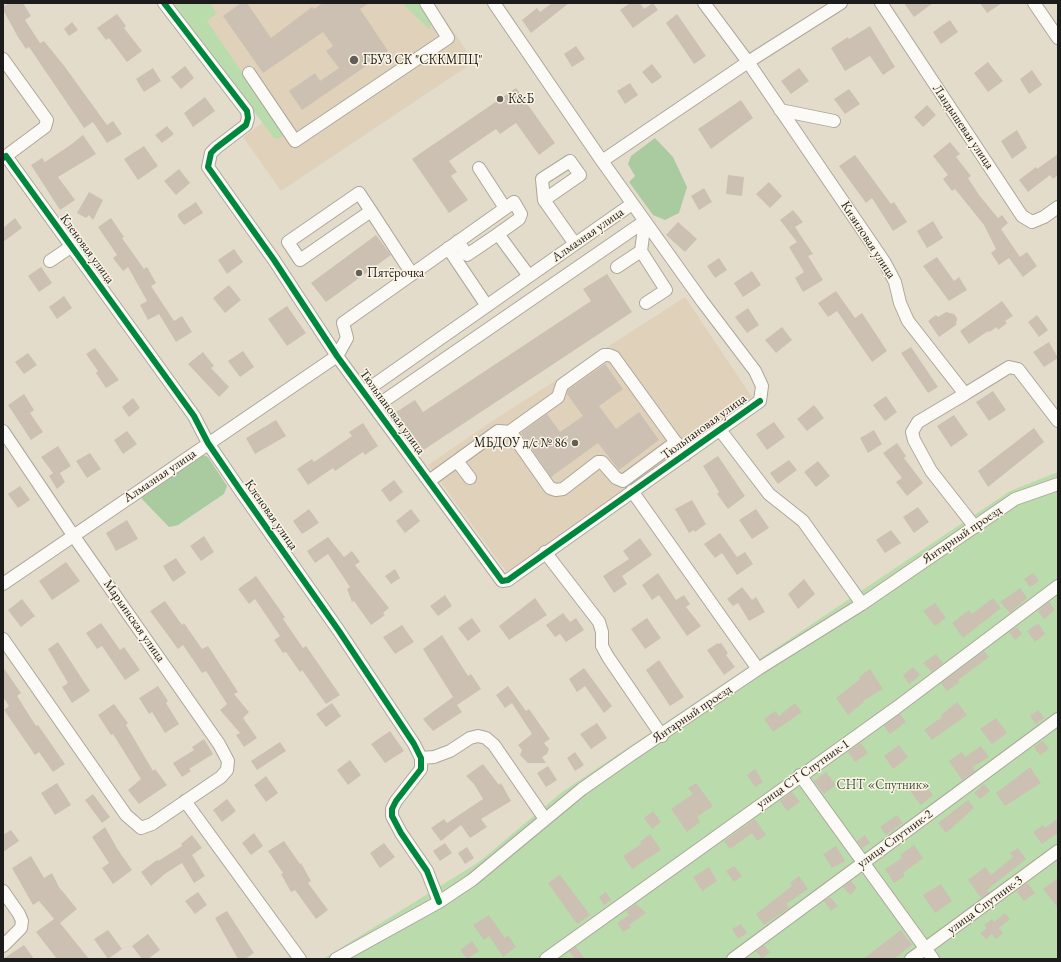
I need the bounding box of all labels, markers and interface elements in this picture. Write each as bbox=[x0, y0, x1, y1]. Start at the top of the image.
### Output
place label: ГБУЗ СК "СККМПЦ" bbox=[363, 52, 483, 68]
marker: ГБУЗ СК "СККМПЦ" bbox=[348, 54, 360, 66]
street label: Ландышевая улица bbox=[929, 82, 997, 172]
place label: К&Б bbox=[508, 91, 534, 107]
marker: К&Б bbox=[495, 94, 505, 104]
street label: Кизиловая улица bbox=[837, 198, 899, 282]
street label: Алмазная улица bbox=[549, 204, 627, 266]
street label: Кленовая улица bbox=[56, 211, 118, 287]
place label: Пятёрочка bbox=[367, 265, 424, 281]
marker: Пятёрочка bbox=[354, 268, 364, 278]
street label: Тюльпановая улица bbox=[356, 366, 428, 458]
street label: Тюльпановая улица bbox=[658, 391, 750, 463]
place label: МБДОУ д/с № 86 bbox=[474, 435, 567, 451]
marker: МБДОУ д/с № 86 bbox=[570, 438, 580, 448]
street label: Алмазная улица bbox=[121, 446, 199, 506]
street label: Кленовая улица bbox=[241, 477, 301, 553]
street label: Янтарный проезд bbox=[919, 503, 1005, 567]
street label: Марьинская улица bbox=[100, 577, 168, 665]
street label: Янтарный проезд bbox=[649, 682, 735, 746]
street label: улица СТ Спутник-1 bbox=[753, 736, 853, 812]
park label: СНТ «Спутник» bbox=[836, 777, 930, 793]
street label: улица Спутник-2 bbox=[854, 806, 936, 872]
street label: улица Спутник-3 bbox=[944, 872, 1026, 938]

